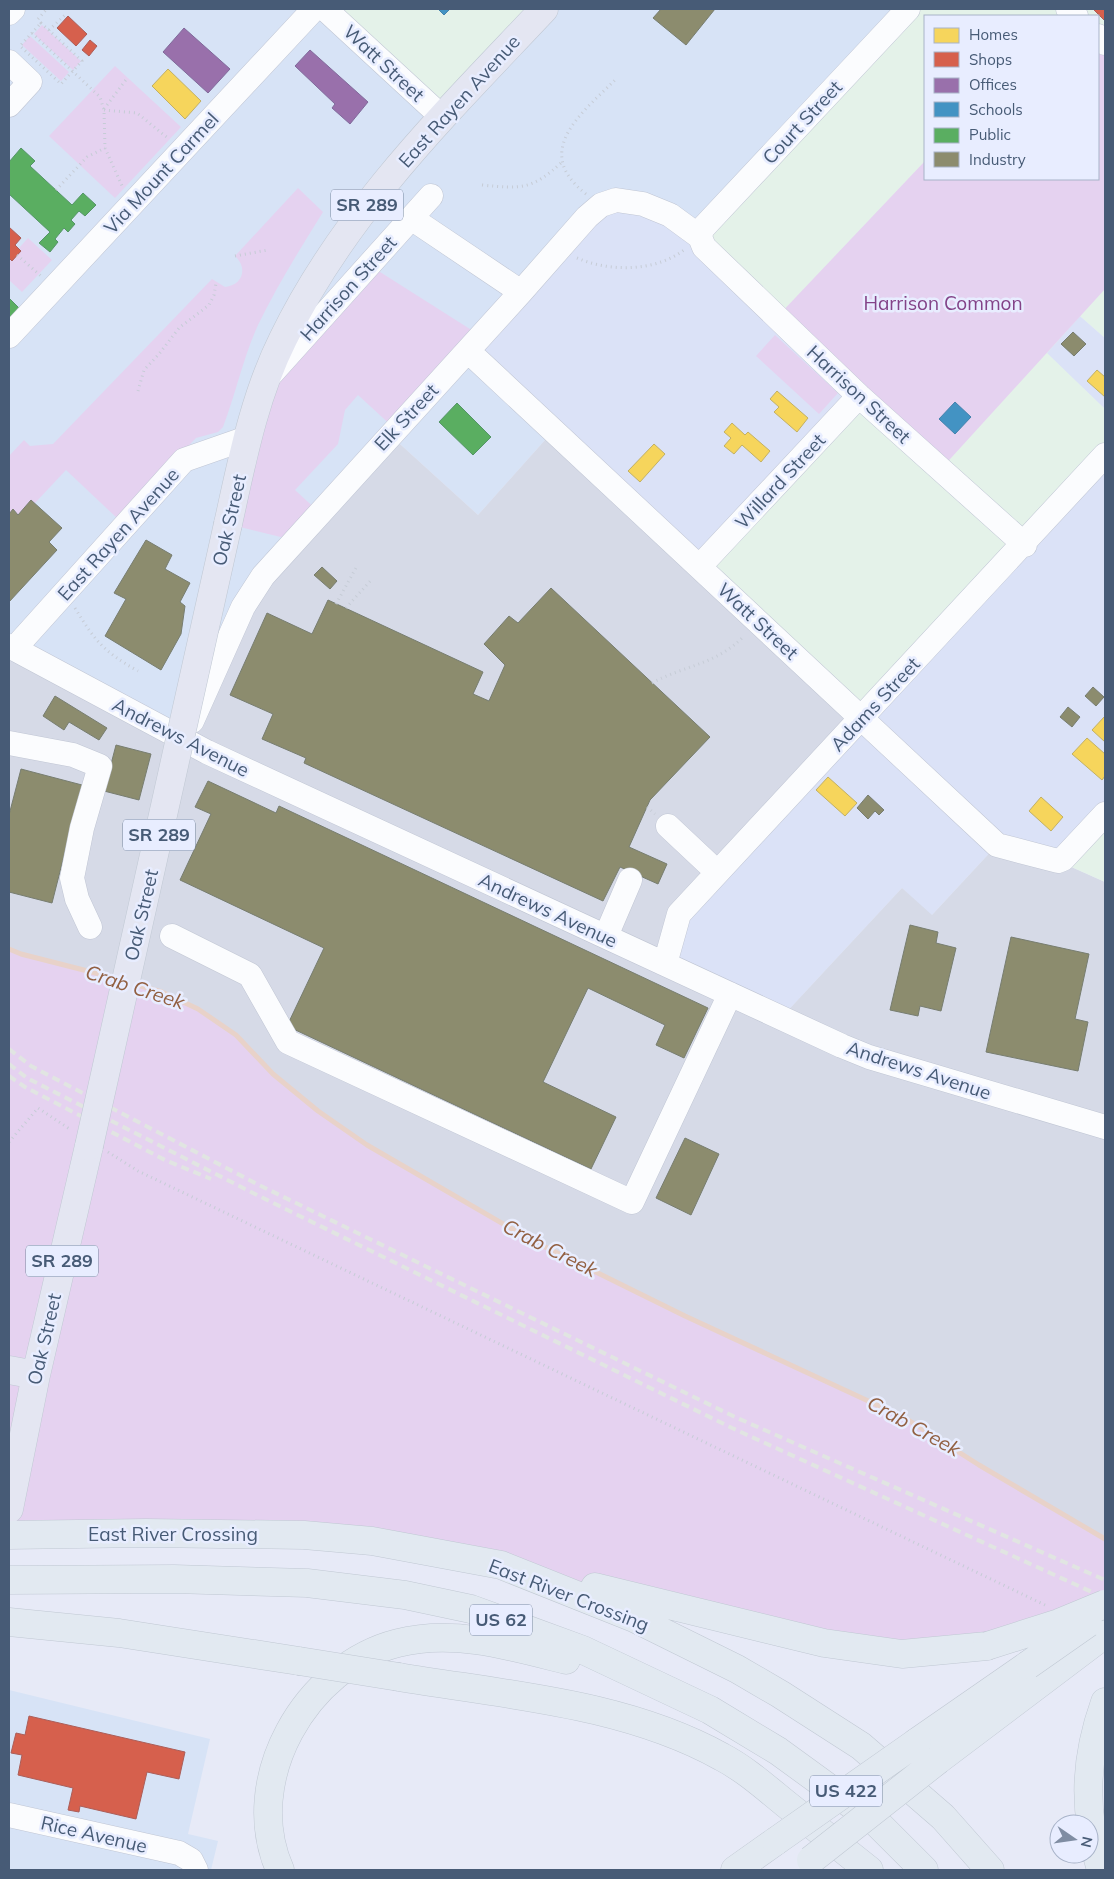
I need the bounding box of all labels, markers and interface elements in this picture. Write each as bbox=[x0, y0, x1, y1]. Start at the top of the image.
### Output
legend bbox=[924, 15, 1099, 180]
street label: Watt Street bbox=[339, 19, 430, 107]
text: Homes bbox=[969, 25, 1018, 44]
street label: East Rayen Avenue bbox=[393, 30, 525, 172]
text: Shops bbox=[969, 50, 1012, 69]
street label: Court Street bbox=[757, 75, 847, 169]
text: Offices bbox=[969, 75, 1017, 94]
text: Schools bbox=[969, 100, 1023, 119]
street label: Via Mount Carmel bbox=[99, 107, 223, 239]
text: Public bbox=[969, 125, 1011, 144]
text: Industry bbox=[969, 150, 1026, 169]
road number: SR 289 bbox=[331, 190, 403, 220]
street label: Harrison Street bbox=[295, 230, 402, 346]
park label: Harrison Common bbox=[863, 291, 1023, 315]
street label: Harrison Street bbox=[802, 340, 916, 448]
street label: Elk Street bbox=[369, 378, 443, 456]
street label: Willard Street bbox=[730, 428, 831, 534]
street label: East Rayen Avenue bbox=[52, 463, 184, 605]
street label: Oak Street bbox=[207, 471, 251, 568]
street label: Watt Street bbox=[713, 577, 804, 665]
street label: Adams Street bbox=[825, 652, 925, 756]
street label: Andrews Avenue bbox=[109, 692, 253, 782]
road number: SR 289 bbox=[123, 820, 195, 850]
street label: Oak Street bbox=[119, 866, 163, 963]
street label: Andrews Avenue bbox=[475, 867, 621, 953]
water label: Crab Creek bbox=[82, 959, 189, 1015]
street label: Andrews Avenue bbox=[844, 1035, 994, 1105]
water label: Crab Creek bbox=[499, 1213, 602, 1282]
road number: SR 289 bbox=[26, 1246, 98, 1276]
street label: Oak Street bbox=[22, 1290, 66, 1387]
water label: Crab Creek bbox=[863, 1390, 966, 1462]
street label: East River Crossing bbox=[88, 1522, 258, 1546]
street label: East River Crossing bbox=[485, 1553, 653, 1637]
road number: US 62 bbox=[470, 1604, 532, 1636]
road number: US 422 bbox=[810, 1775, 882, 1806]
street label: Rice Avenue bbox=[39, 1810, 149, 1858]
north arrow bbox=[1049, 1814, 1099, 1864]
text: N bbox=[1077, 1835, 1097, 1849]

